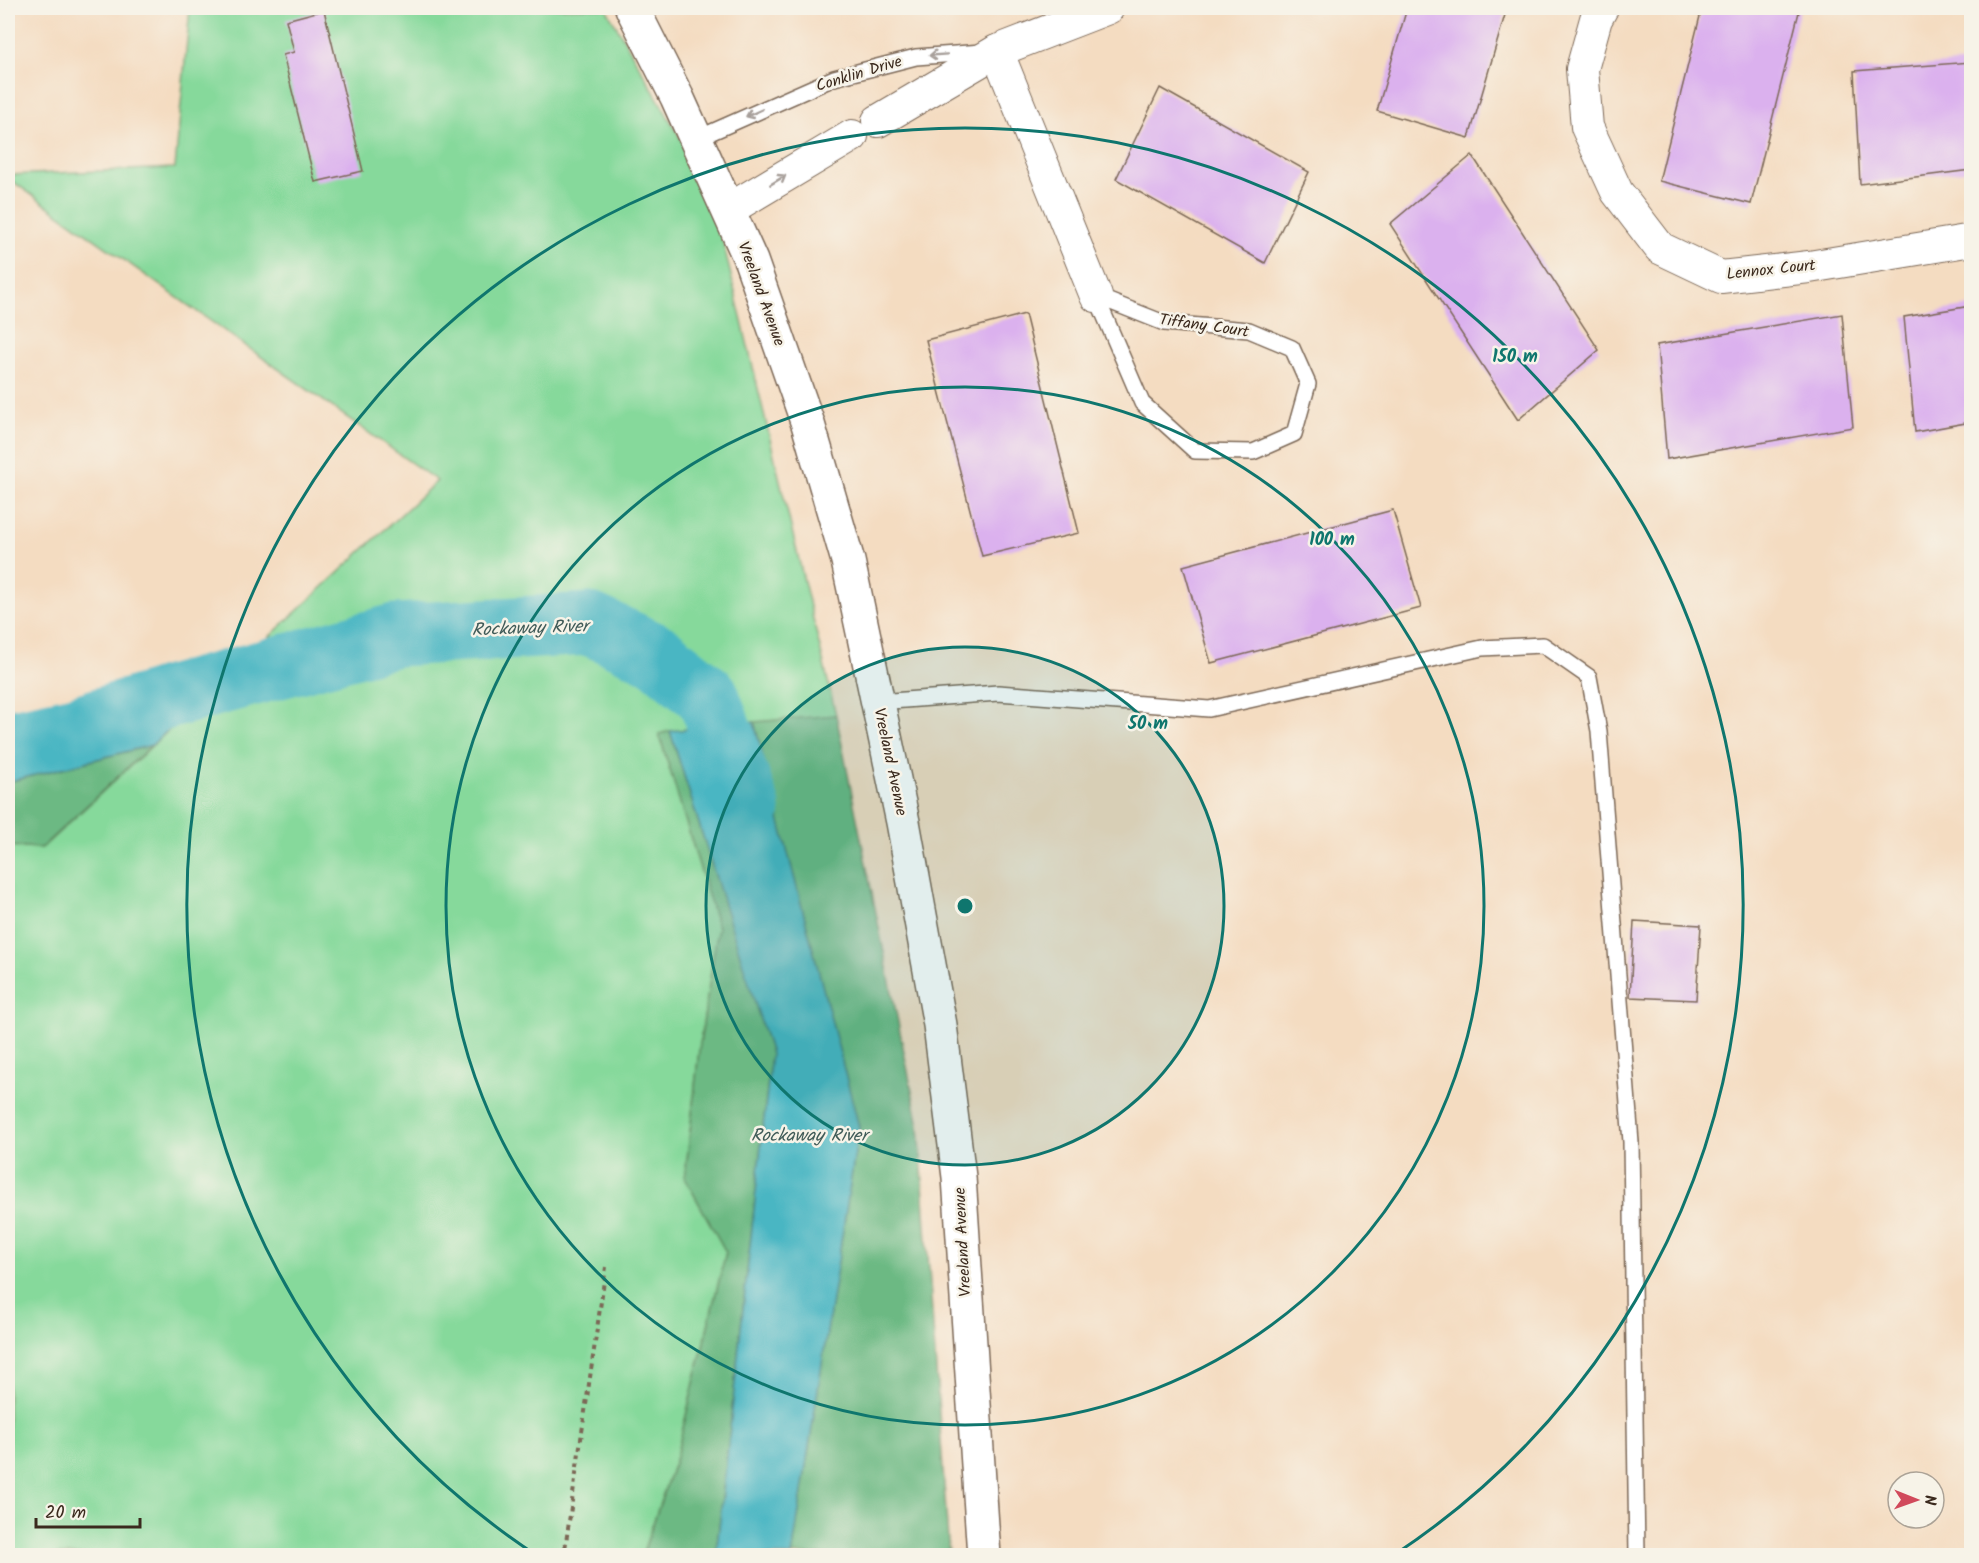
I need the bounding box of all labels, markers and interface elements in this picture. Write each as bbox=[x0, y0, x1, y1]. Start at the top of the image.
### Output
street label: Conklin Drive bbox=[813, 49, 905, 99]
one-way arrow bbox=[929, 50, 949, 61]
one-way arrow bbox=[745, 108, 763, 120]
one-way arrow bbox=[769, 174, 786, 186]
street label: Vreeland Avenue bbox=[730, 238, 792, 350]
street label: Lennox Court bbox=[1725, 253, 1818, 287]
street label: Tiffany Court bbox=[1158, 307, 1251, 345]
text: 150 m bbox=[1492, 343, 1538, 372]
text: 100 m bbox=[1309, 526, 1355, 555]
water label: Rockaway River bbox=[471, 612, 593, 646]
street label: Vreeland Avenue bbox=[866, 706, 914, 818]
text: 50 m bbox=[1127, 710, 1168, 739]
centre of rings bbox=[955, 896, 975, 916]
water label: Rockaway River bbox=[751, 1122, 871, 1151]
street label: Vreeland Avenue bbox=[948, 1187, 978, 1297]
north arrow bbox=[1886, 1470, 1946, 1530]
scale bar bbox=[36, 1491, 140, 1529]
text: N bbox=[1917, 1495, 1942, 1506]
text: 20 m bbox=[45, 1499, 86, 1528]

